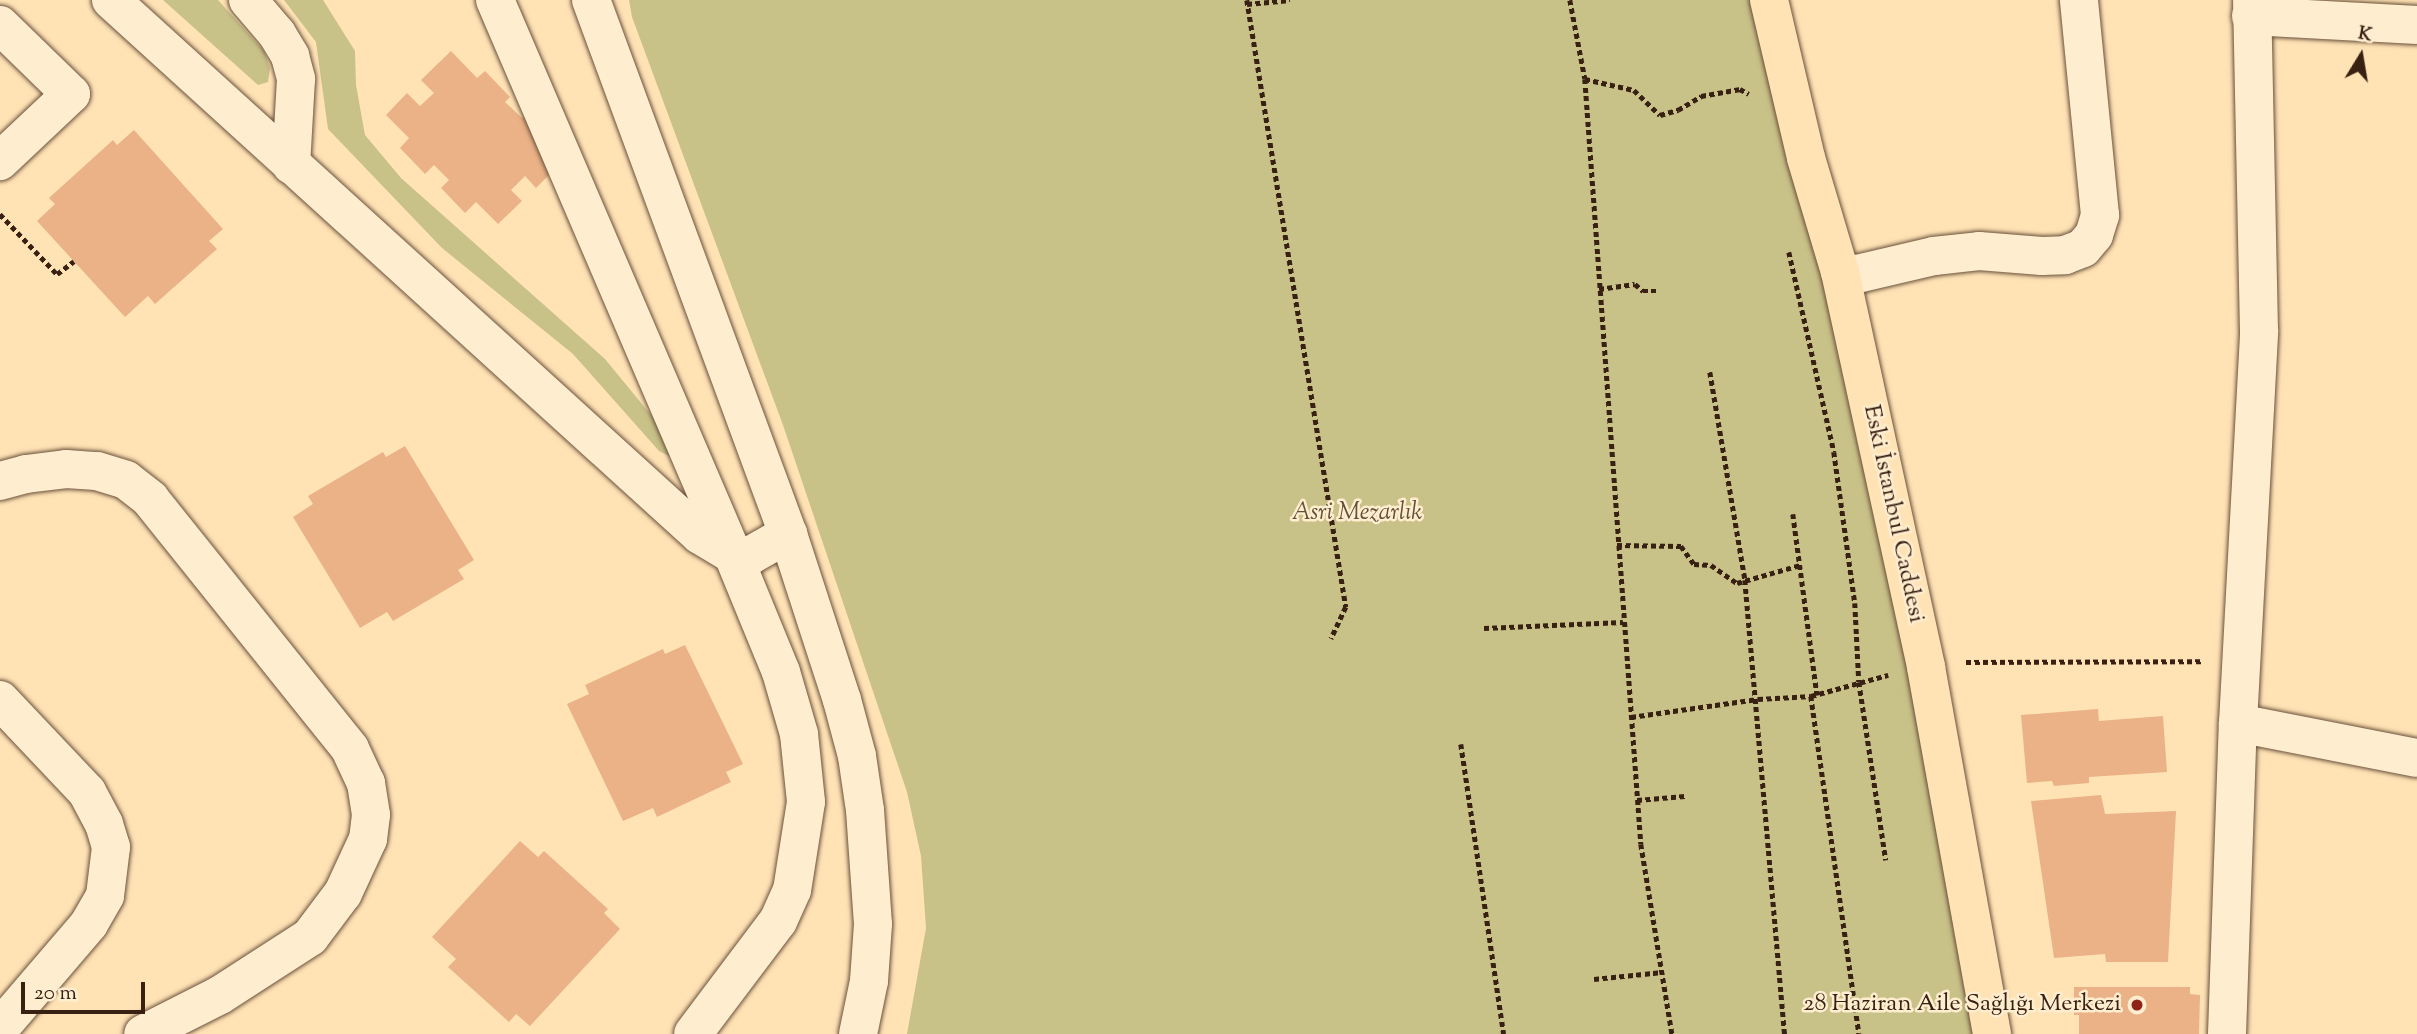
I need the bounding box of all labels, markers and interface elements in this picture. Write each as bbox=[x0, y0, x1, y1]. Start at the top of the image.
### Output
text: K bbox=[2356, 20, 2374, 49]
north arrow bbox=[2326, 21, 2396, 91]
street label: Eski İstanbul Caddesi bbox=[1856, 402, 1930, 626]
park label: Asri Mezarlık bbox=[1292, 500, 1422, 528]
scale bar bbox=[24, 968, 149, 1012]
text: 20 m bbox=[34, 979, 77, 1009]
place label: 28 Haziran Aile Sağlığı Merkezi bbox=[1803, 991, 2121, 1019]
marker: 28 Haziran Aile Sağlığı Merkezi bbox=[2127, 995, 2147, 1015]

